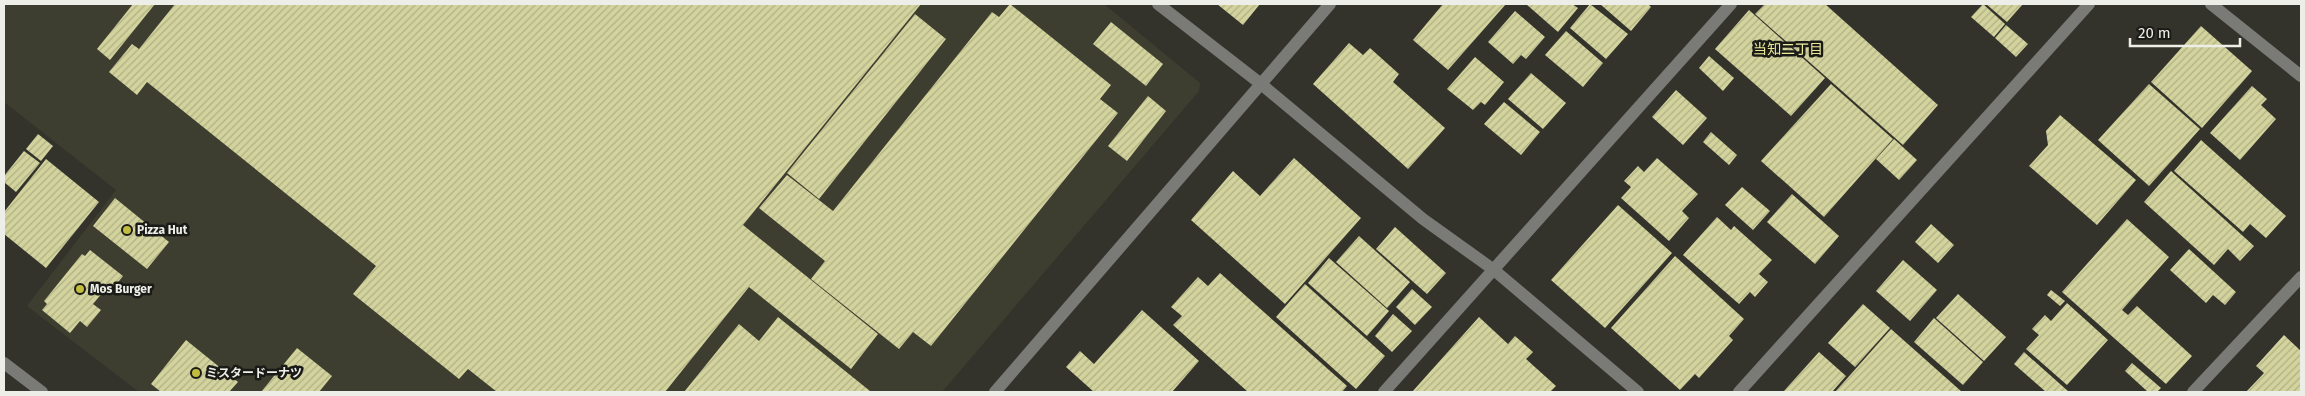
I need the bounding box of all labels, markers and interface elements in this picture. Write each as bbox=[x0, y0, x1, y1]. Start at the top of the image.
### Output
scale bar bbox=[2130, 15, 2240, 47]
text: 20 m bbox=[2138, 24, 2171, 42]
district label: 当知二丁目 bbox=[1753, 41, 1823, 58]
place label: Pizza Hut bbox=[137, 223, 188, 237]
marker: Pizza Hut bbox=[121, 224, 133, 236]
place label: Mos Burger bbox=[90, 282, 152, 296]
marker: Mos Burger bbox=[74, 283, 86, 295]
place label: ミスタードーナツ bbox=[206, 366, 302, 380]
marker: ミスタードーナツ bbox=[190, 367, 202, 379]

